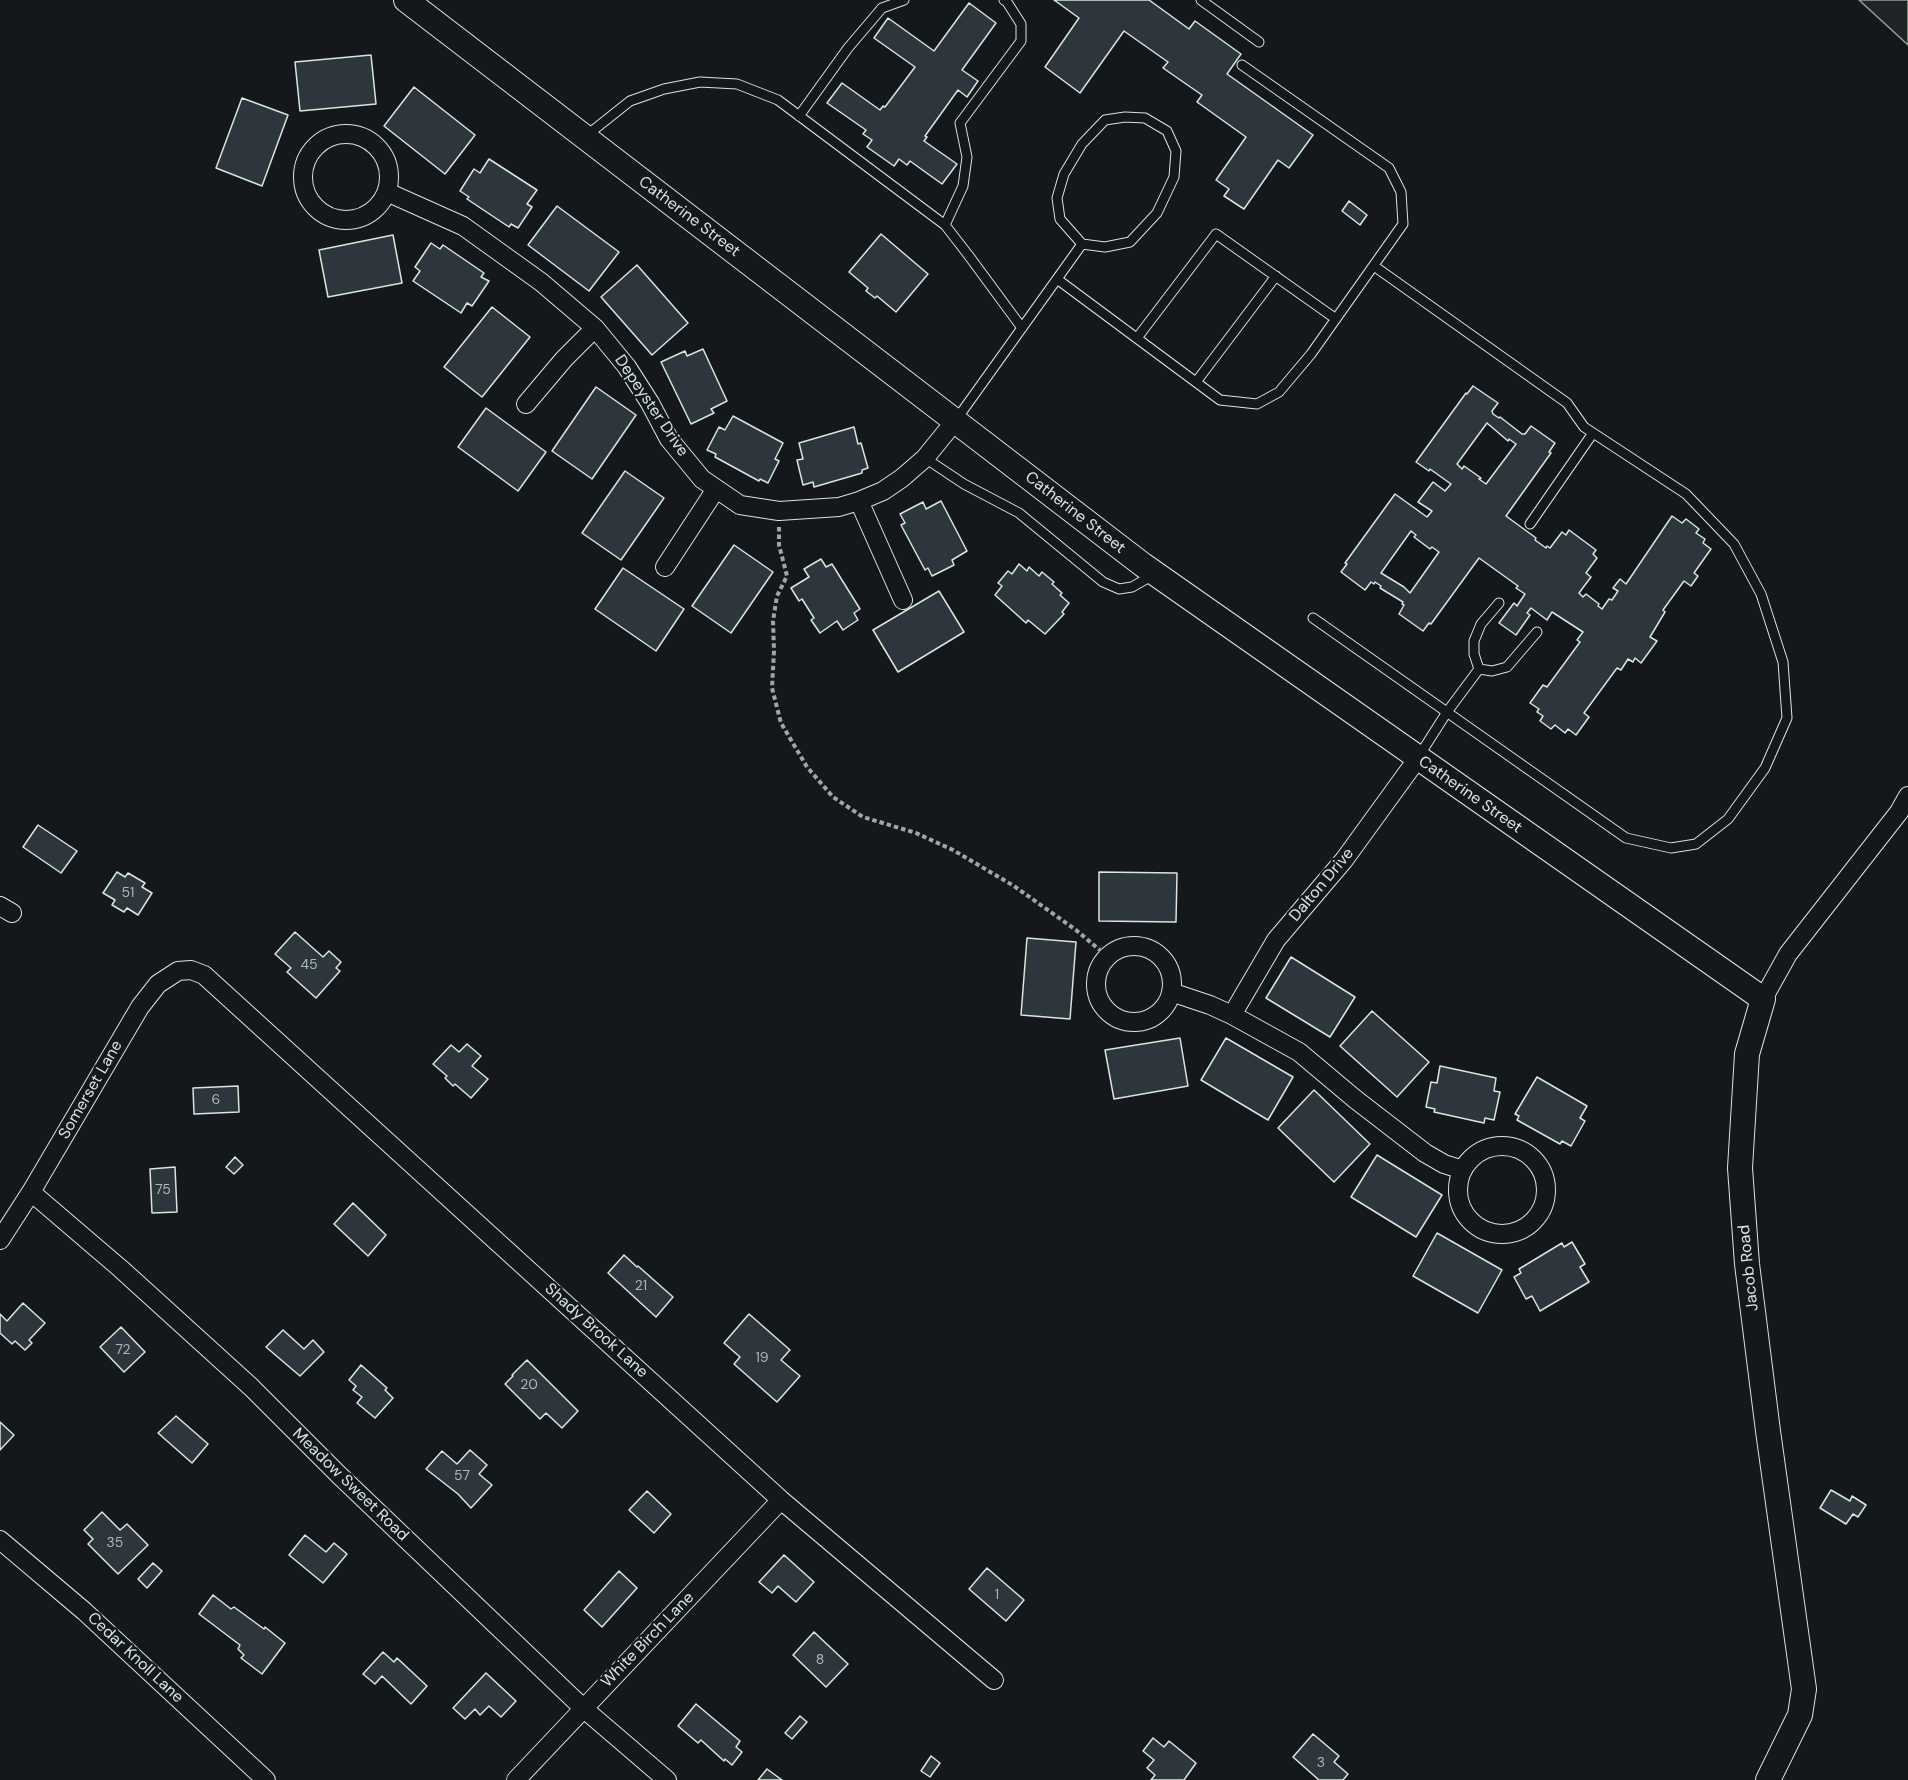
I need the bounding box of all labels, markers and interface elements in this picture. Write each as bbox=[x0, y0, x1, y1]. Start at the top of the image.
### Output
street label: Catherine Street bbox=[634, 173, 744, 261]
street label: Depeyster Drive bbox=[610, 352, 692, 460]
street label: Catherine Street bbox=[1021, 468, 1129, 558]
street label: Catherine Street bbox=[1414, 752, 1526, 838]
street label: Dalton Drive bbox=[1286, 844, 1358, 926]
house number: 51 bbox=[122, 885, 134, 901]
house number: 45 bbox=[300, 957, 318, 973]
street label: Somerset Lane bbox=[55, 1037, 127, 1143]
house number: 6 bbox=[212, 1092, 220, 1108]
house number: 75 bbox=[155, 1182, 171, 1198]
street label: Jacob Road bbox=[1735, 1224, 1763, 1312]
house number: 21 bbox=[635, 1278, 647, 1294]
street label: Shady Brook Lane bbox=[540, 1280, 652, 1382]
house number: 72 bbox=[115, 1342, 131, 1358]
house number: 19 bbox=[755, 1350, 769, 1366]
house number: 20 bbox=[520, 1377, 538, 1393]
street label: Meadow Sweet Road bbox=[288, 1425, 412, 1545]
house number: 57 bbox=[454, 1468, 470, 1484]
house number: 35 bbox=[107, 1535, 123, 1551]
house number: 1 bbox=[995, 1587, 999, 1603]
street label: White Birch Lane bbox=[598, 1588, 698, 1692]
street label: Cedar Knoll Lane bbox=[83, 1609, 187, 1707]
house number: 8 bbox=[816, 1652, 824, 1668]
house number: 3 bbox=[1317, 1755, 1325, 1771]

